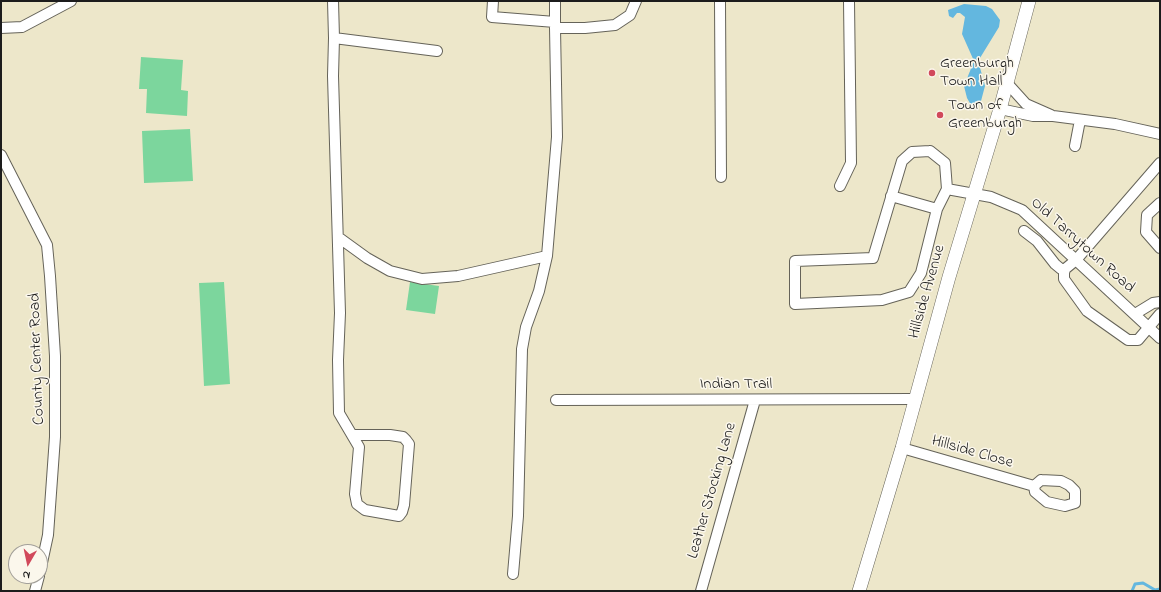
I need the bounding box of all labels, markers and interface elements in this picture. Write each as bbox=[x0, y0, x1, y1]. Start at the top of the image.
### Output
place label: Greenburgh Town Hall bbox=[940, 54, 1014, 92]
marker: Greenburgh Town Hall bbox=[927, 68, 937, 78]
place label: Town of Greenburgh bbox=[948, 96, 1022, 134]
marker: Town of Greenburgh bbox=[935, 110, 945, 120]
street label: Old Tarrytown Road bbox=[1026, 194, 1138, 298]
street label: Hillside Avenue bbox=[905, 243, 951, 341]
street label: County Center Road bbox=[26, 292, 50, 426]
street label: Indian Trail bbox=[700, 375, 772, 395]
street label: Leather Stocking Lane bbox=[684, 421, 742, 561]
street label: Hillside Close bbox=[929, 432, 1015, 474]
north arrow bbox=[8, 544, 48, 584]
text: N bbox=[21, 566, 31, 583]

